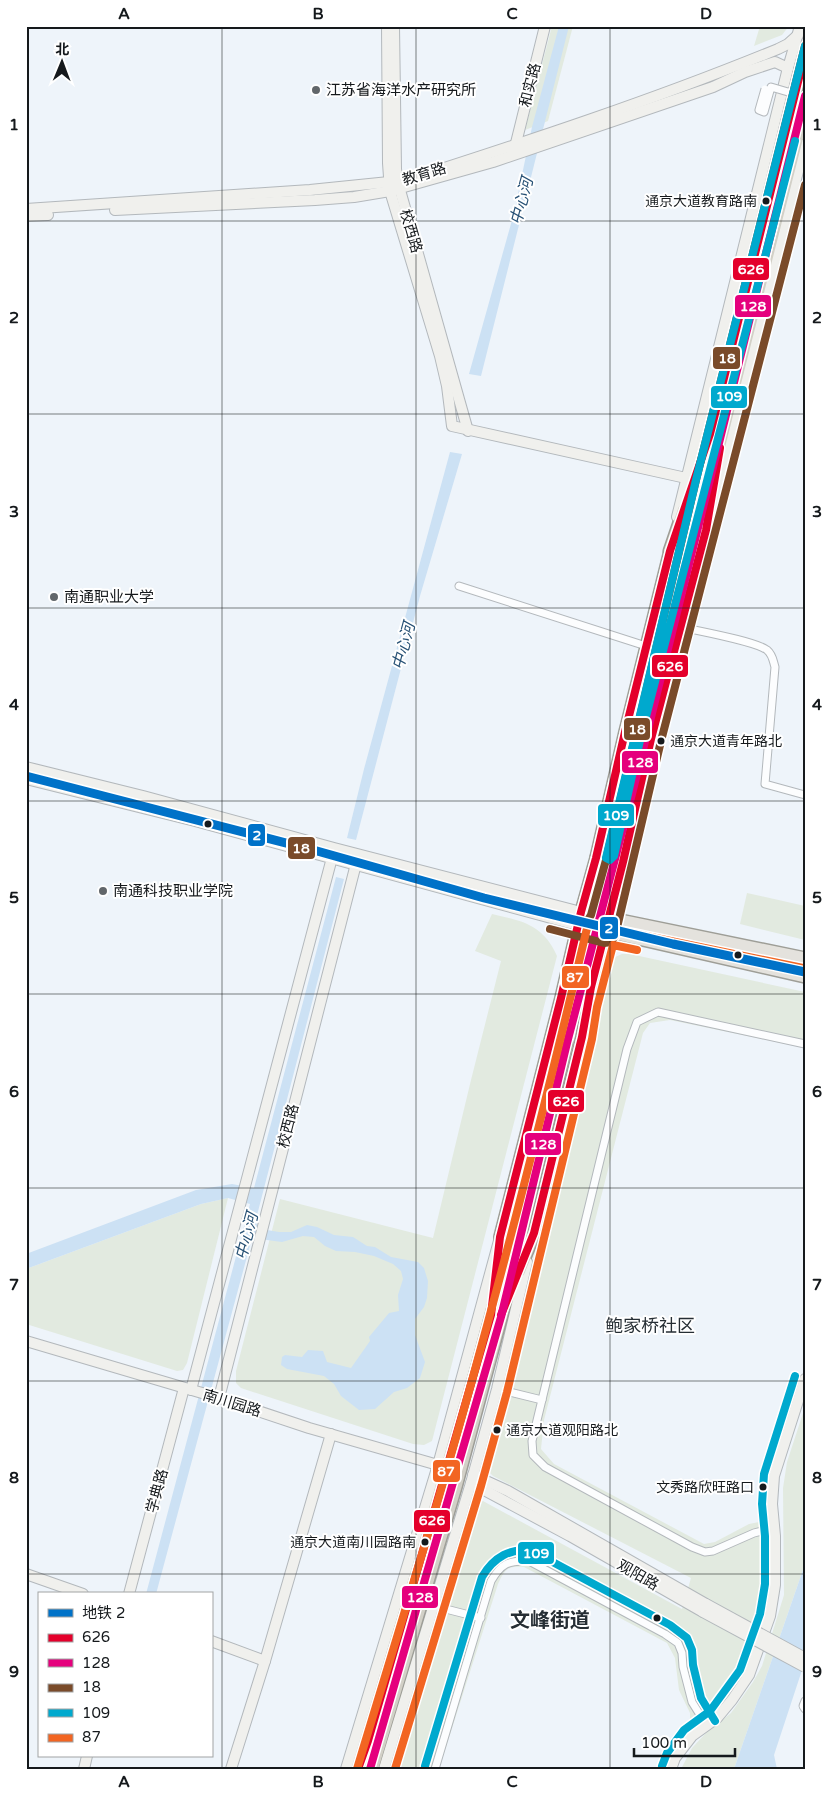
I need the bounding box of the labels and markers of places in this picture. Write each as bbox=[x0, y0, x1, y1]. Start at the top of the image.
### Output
place label: 江苏省海洋水产研究所 bbox=[326, 81, 476, 99]
marker: 江苏省海洋水产研究所 bbox=[310, 84, 322, 96]
place label: 通京大道教育路南 bbox=[645, 193, 757, 210]
marker: 通京大道教育路南 bbox=[761, 196, 771, 206]
place label: 南通职业大学 bbox=[64, 588, 154, 606]
marker: 南通职业大学 bbox=[48, 591, 60, 603]
place label: 通京大道青年路北 bbox=[670, 733, 782, 750]
marker: 通京大道青年路北 bbox=[656, 736, 666, 746]
unlabelled marker bbox=[203, 819, 213, 829]
place label: 南通科技职业学院 bbox=[113, 882, 233, 900]
marker: 南通科技职业学院 bbox=[97, 885, 109, 897]
unlabelled marker bbox=[733, 950, 743, 960]
place label: 通京大道观阳路北 bbox=[506, 1422, 618, 1439]
marker: 通京大道观阳路北 bbox=[492, 1425, 502, 1435]
place label: 文秀路欣旺路口 bbox=[656, 1479, 754, 1496]
marker: 文秀路欣旺路口 bbox=[758, 1482, 768, 1492]
place label: 通京大道南川园路南 bbox=[290, 1534, 416, 1551]
marker: 通京大道南川园路南 bbox=[420, 1537, 430, 1547]
unlabelled marker bbox=[652, 1613, 662, 1623]

